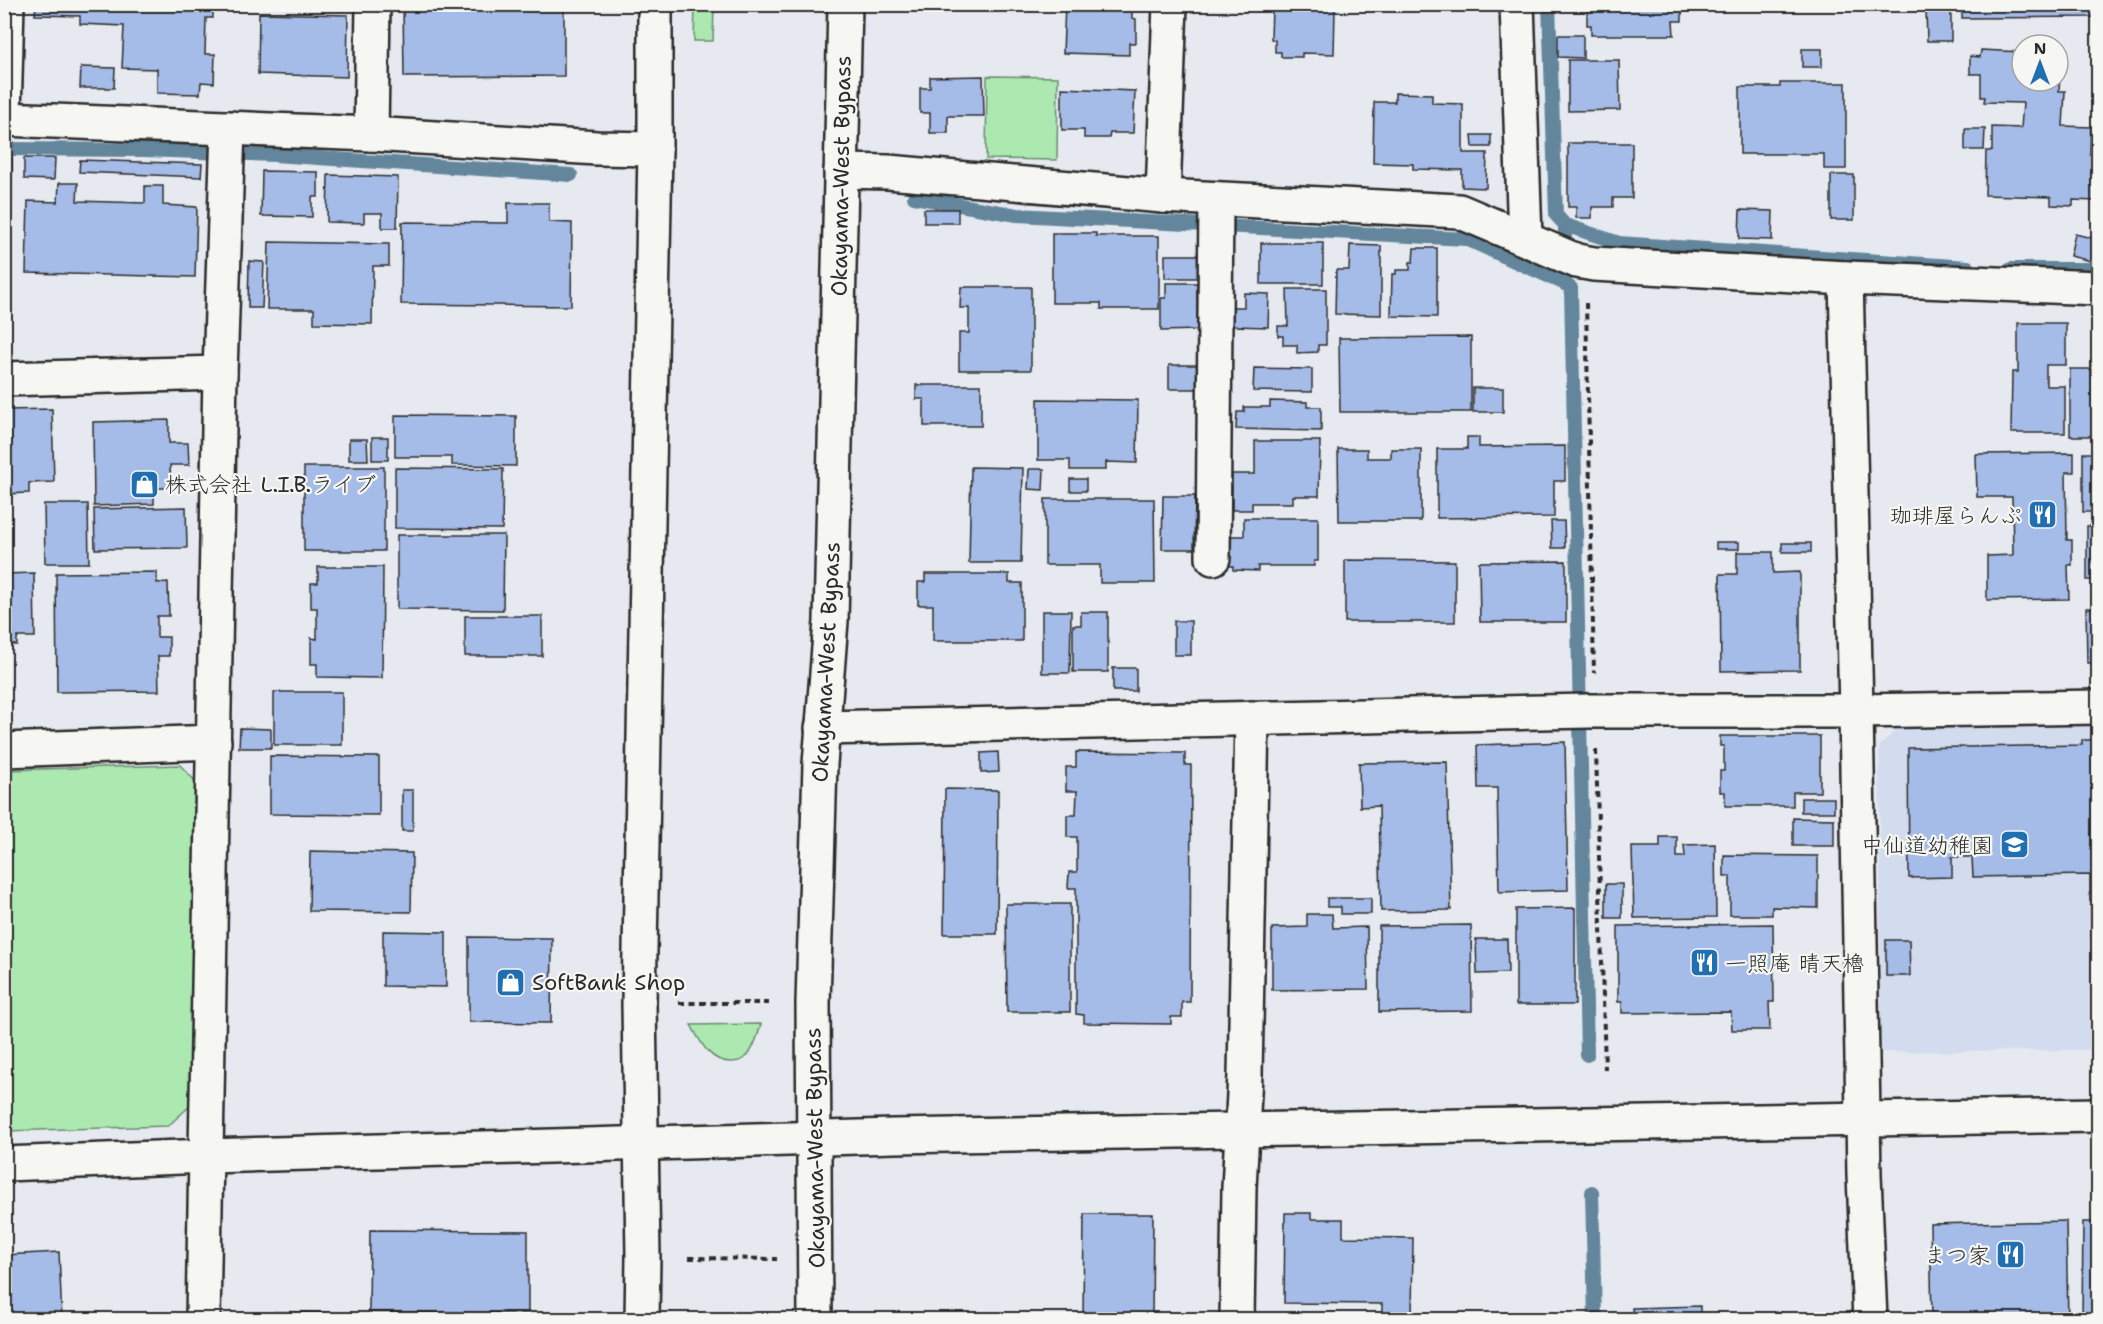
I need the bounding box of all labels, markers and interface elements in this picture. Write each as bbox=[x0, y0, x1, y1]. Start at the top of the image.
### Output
north arrow bbox=[2010, 33, 2070, 93]
text: N bbox=[2034, 38, 2046, 59]
street label: Okayama-West Bypass bbox=[824, 55, 858, 297]
shop icon: 株式会社 L.I.B.ライブ bbox=[128, 468, 160, 500]
place label: 株式会社 L.I.B.ライブ bbox=[165, 470, 376, 499]
restaurant icon: 珈琲屋らんぷ bbox=[2027, 499, 2059, 531]
place label: 珈琲屋らんぷ bbox=[1890, 501, 2022, 530]
street label: Okayama-West Bypass bbox=[805, 541, 847, 783]
school or university icon: 中仙道幼稚園 bbox=[1998, 829, 2030, 861]
place label: 中仙道幼稚園 bbox=[1861, 831, 1993, 860]
restaurant icon: 一照庵 晴天櫓 bbox=[1688, 947, 1720, 979]
place label: 一照庵 晴天櫓 bbox=[1725, 949, 1865, 978]
shop icon: SoftBank Shop bbox=[495, 966, 527, 998]
place label: SoftBank Shop bbox=[532, 968, 685, 997]
street label: Okayama-West Bypass bbox=[798, 1027, 832, 1269]
restaurant icon: まつ家 bbox=[1995, 1239, 2027, 1271]
place label: まつ家 bbox=[1924, 1241, 1990, 1270]

